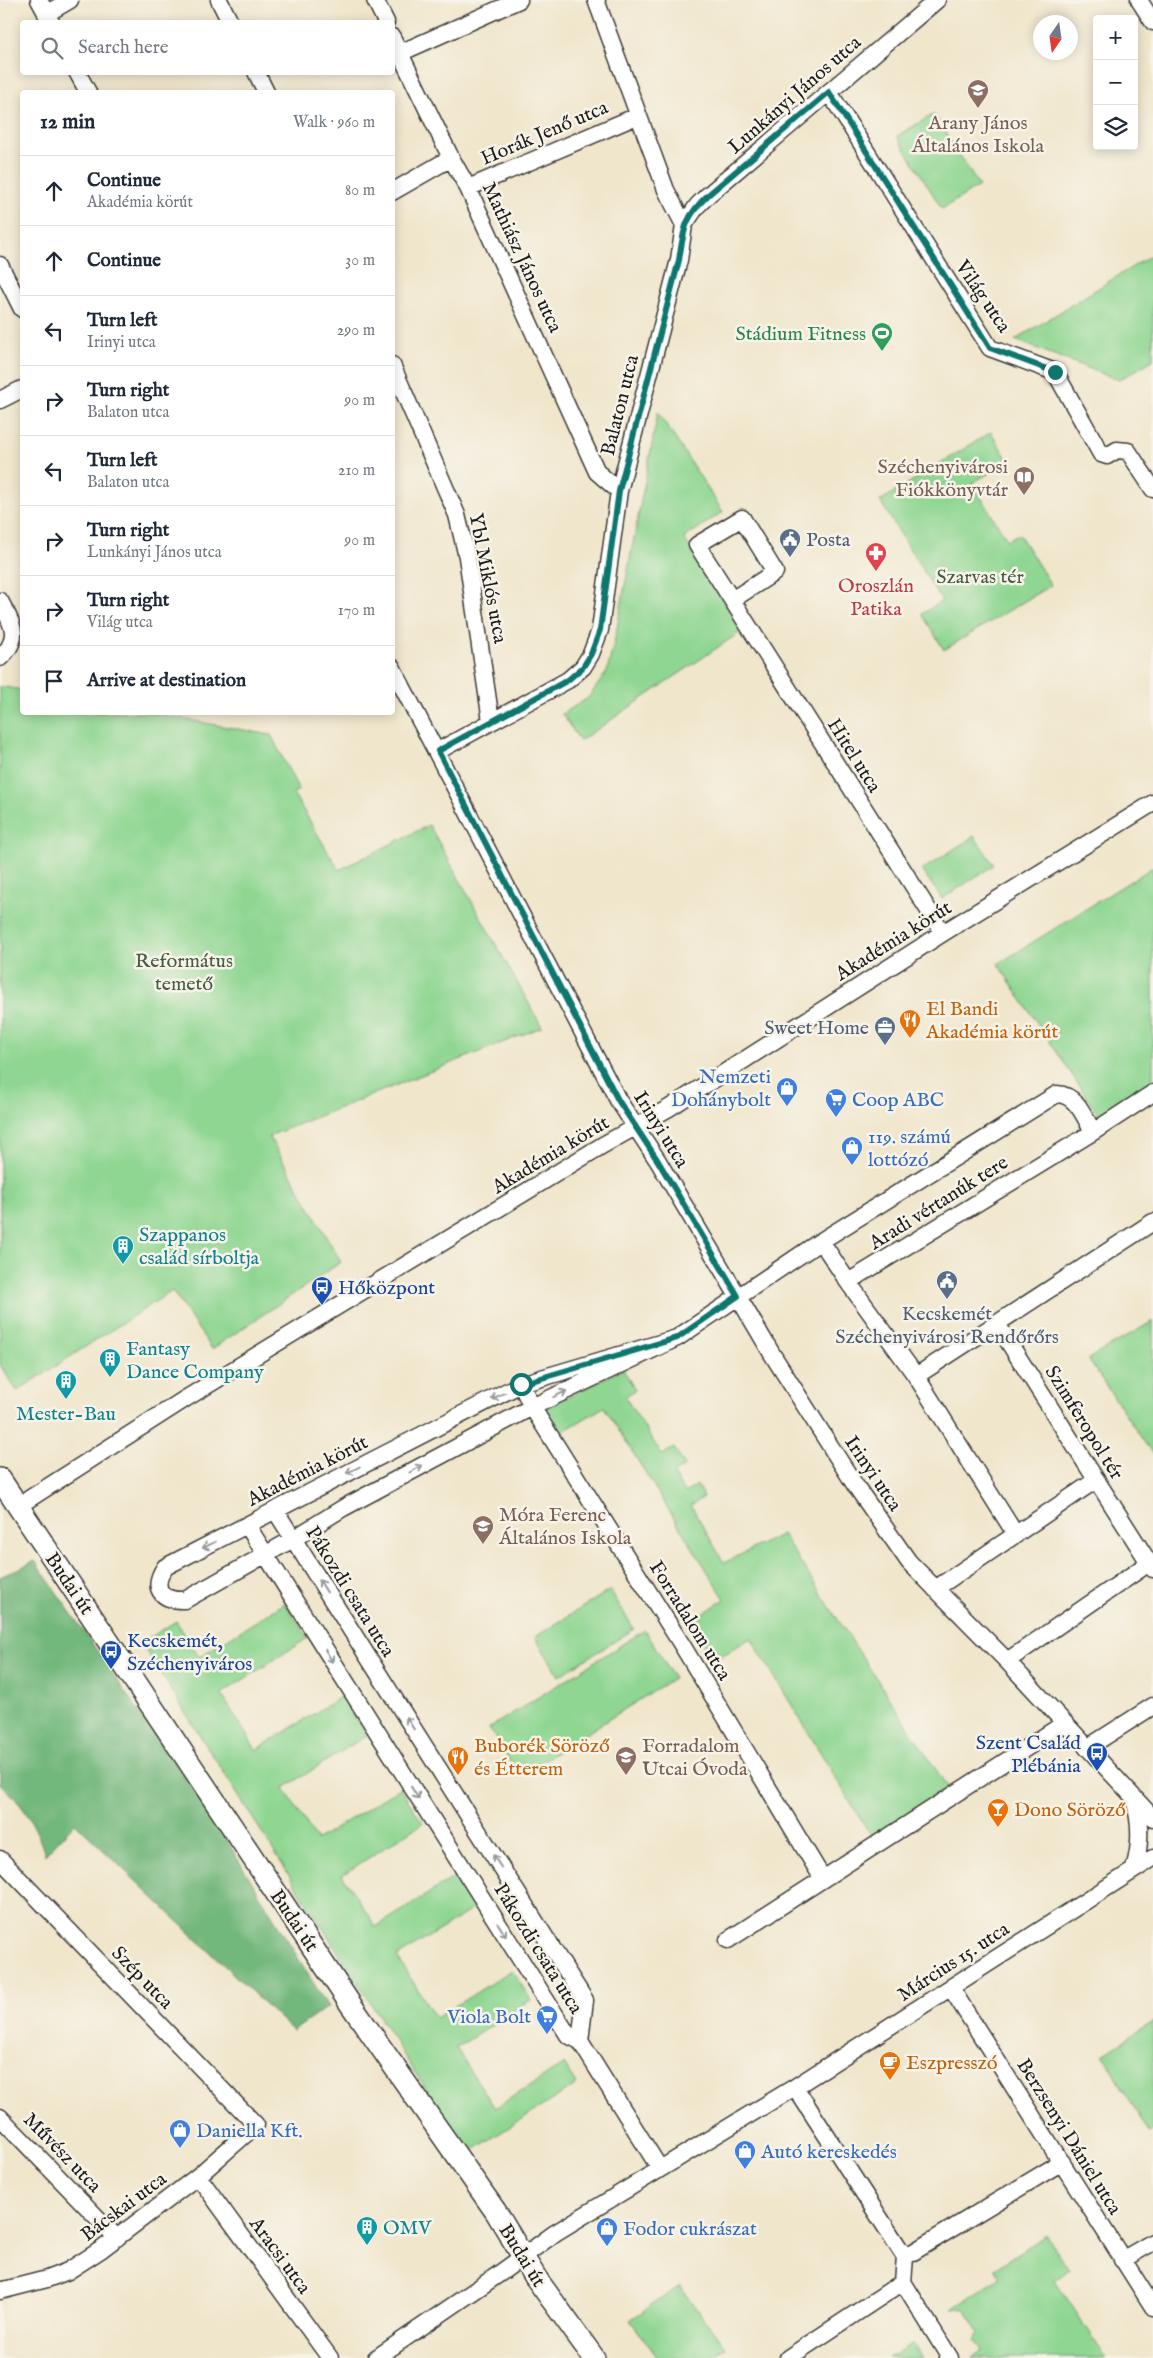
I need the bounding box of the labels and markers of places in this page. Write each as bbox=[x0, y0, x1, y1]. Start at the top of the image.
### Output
school or university icon: Arany János Általános Iskola bbox=[966, 78, 990, 109]
place label: Arany János Általános Iskola bbox=[911, 111, 1045, 159]
sports icon: Stádium Fitness bbox=[870, 321, 894, 352]
place label: Stádium Fitness bbox=[735, 322, 866, 347]
place label: Széchenyivárosi Fiókkönyvtár bbox=[877, 455, 1009, 503]
library icon: Széchenyivárosi Fiókkönyvtár bbox=[1012, 465, 1036, 496]
public building icon: Posta bbox=[778, 527, 802, 558]
place label: Posta bbox=[806, 528, 851, 553]
pharmacy icon: Oroszlán Patika bbox=[864, 541, 888, 572]
place label: Oroszlán Patika bbox=[838, 574, 914, 622]
place label: El Bandi Akadémia körút bbox=[925, 997, 1058, 1045]
restaurant icon: El Bandi Akadémia körút bbox=[898, 1008, 922, 1039]
office icon: Sweet Home bbox=[873, 1015, 897, 1046]
place label: Sweet Home bbox=[764, 1016, 869, 1041]
place label: Nemzeti Dohánybolt bbox=[671, 1065, 771, 1113]
shop icon: Nemzeti Dohánybolt bbox=[775, 1076, 799, 1107]
supermarket icon: Coop ABC bbox=[824, 1087, 848, 1118]
place label: Coop ABC bbox=[852, 1088, 944, 1113]
place label: 119. számú lottózó bbox=[868, 1125, 951, 1173]
shop icon: 119. számú lottózó bbox=[840, 1135, 864, 1166]
place label: Szappanos család sírboltja bbox=[139, 1223, 260, 1271]
building icon: Szappanos család sírboltja bbox=[111, 1234, 135, 1265]
public building icon: Kecskemét Széchenyivárosi Rendőrőrs bbox=[935, 1269, 959, 1300]
bus stop icon: Hőközpont bbox=[310, 1275, 334, 1306]
place label: Hőközpont bbox=[338, 1276, 435, 1301]
place label: Kecskemét Széchenyivárosi Rendőrőrs bbox=[835, 1302, 1059, 1350]
place label: Fantasy Dance Company bbox=[126, 1337, 264, 1385]
building icon: Fantasy Dance Company bbox=[98, 1347, 122, 1378]
building icon: Mester-Bau bbox=[54, 1369, 78, 1400]
place label: Mester-Bau bbox=[16, 1402, 116, 1427]
place label: Móra Ferenc Általános Iskola bbox=[498, 1503, 632, 1551]
school or university icon: Móra Ferenc Általános Iskola bbox=[471, 1514, 495, 1545]
place label: Kecskemét, Széchenyiváros bbox=[127, 1629, 252, 1677]
bus stop icon: Kecskemét, Széchenyiváros bbox=[99, 1639, 123, 1670]
place label: Szent Család Plébánia bbox=[976, 1731, 1081, 1779]
place label: Buborék Söröző és Étterem bbox=[474, 1734, 610, 1782]
place label: Forradalom Utcai Óvoda bbox=[642, 1734, 748, 1782]
bus stop icon: Szent Család Plébánia bbox=[1085, 1741, 1109, 1772]
restaurant icon: Buborék Söröző és Étterem bbox=[446, 1745, 470, 1776]
school or university icon: Forradalom Utcai Óvoda bbox=[614, 1745, 638, 1776]
bar icon: Dono Söröző bbox=[986, 1797, 1010, 1828]
place label: Dono Söröző bbox=[1014, 1798, 1126, 1823]
supermarket icon: Viola Bolt bbox=[535, 2004, 559, 2035]
place label: Viola Bolt bbox=[446, 2005, 531, 2030]
cafe icon: Eszpresszó bbox=[878, 2050, 902, 2081]
place label: Eszpresszó bbox=[906, 2051, 998, 2076]
shop icon: Daniella Kft. bbox=[168, 2118, 192, 2149]
place label: Daniella Kft. bbox=[196, 2119, 303, 2144]
shop icon: Autó kereskedés bbox=[733, 2139, 757, 2170]
place label: Autó kereskedés bbox=[760, 2140, 897, 2165]
building icon: OMV bbox=[355, 2215, 379, 2246]
place label: OMV bbox=[383, 2216, 432, 2241]
shop icon: Fodor cukrászat bbox=[595, 2216, 619, 2247]
place label: Fodor cukrászat bbox=[623, 2217, 757, 2242]

